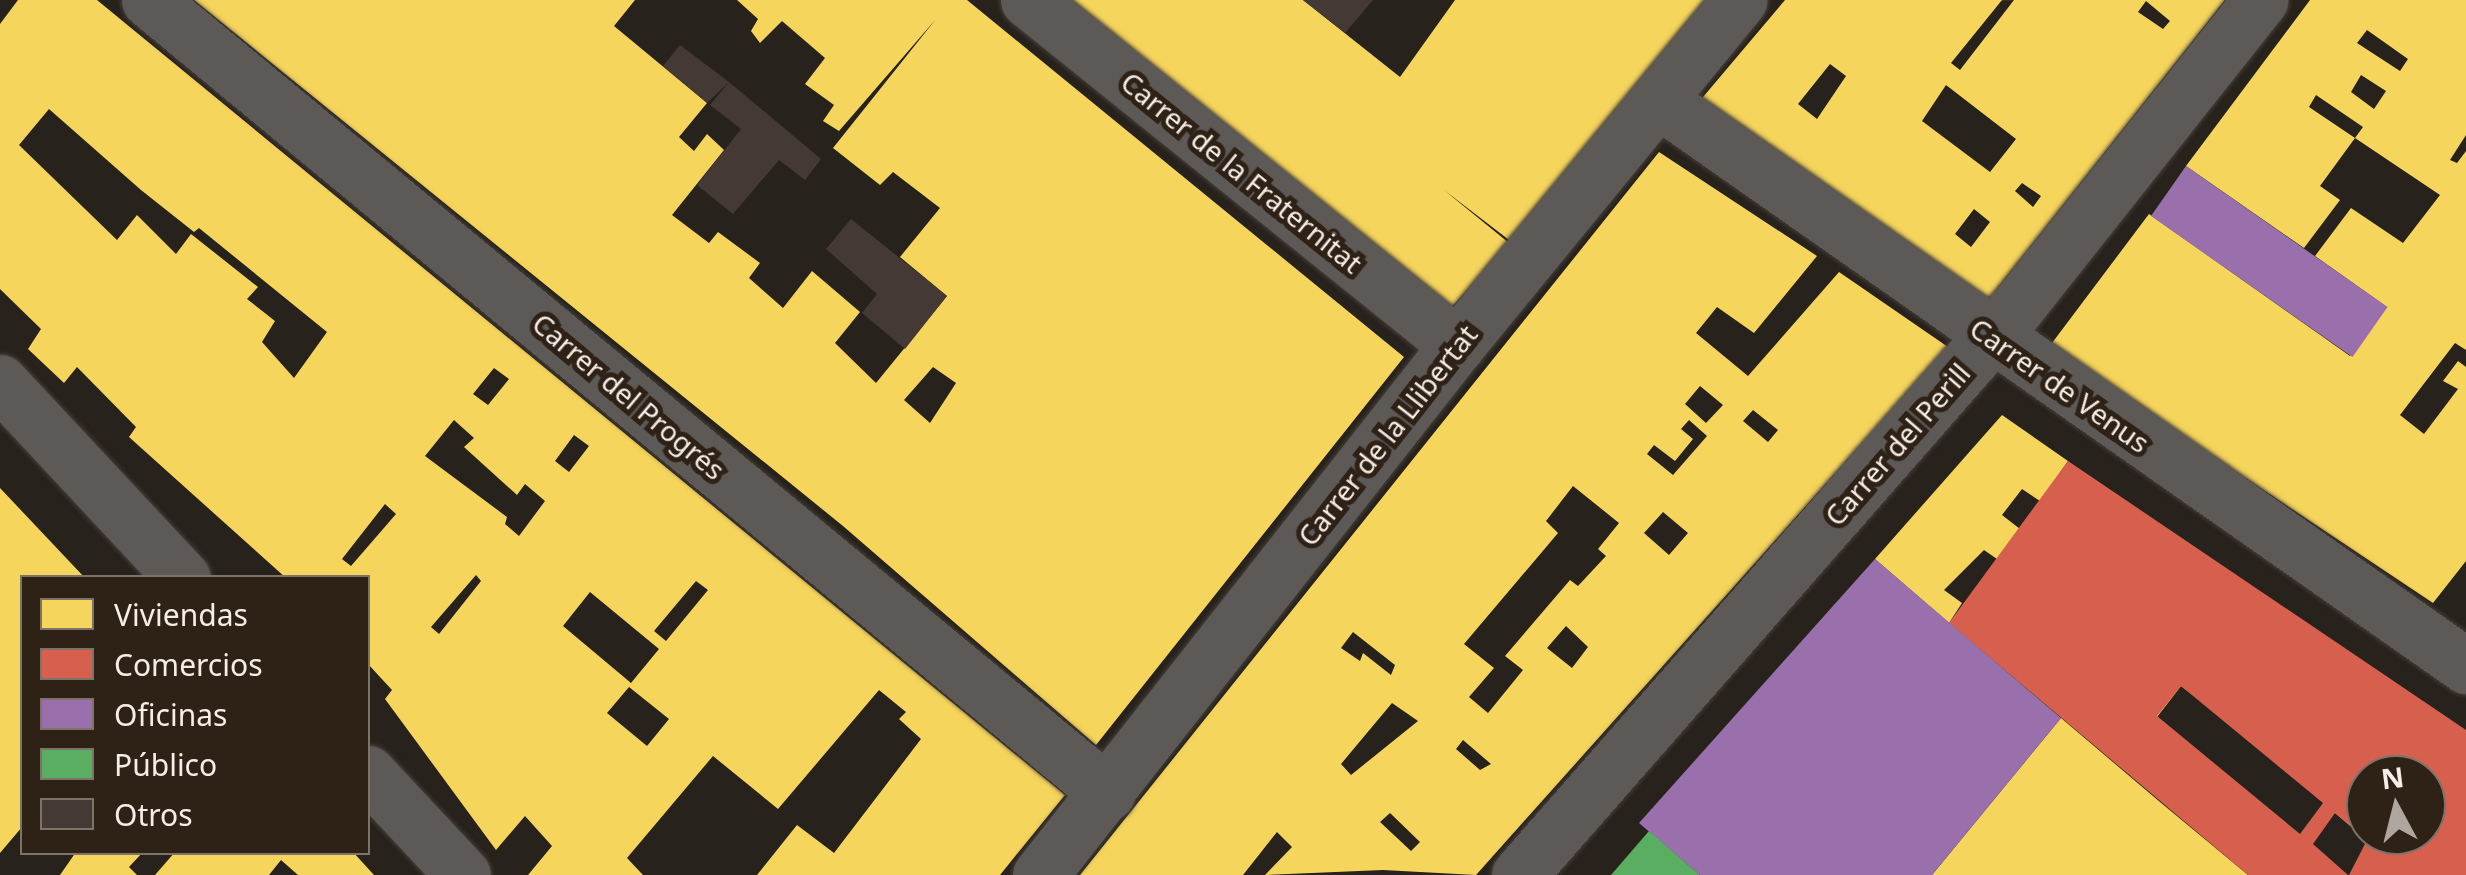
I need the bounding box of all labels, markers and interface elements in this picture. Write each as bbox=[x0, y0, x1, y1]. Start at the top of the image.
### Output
street label: Carrer de la Fraternitat bbox=[1115, 64, 1369, 280]
street label: Carrer del Progrés bbox=[526, 306, 732, 486]
street label: Carrer de Venus bbox=[1964, 311, 2156, 459]
street label: Carrer de la Llibertat bbox=[1290, 318, 1484, 552]
street label: Carrer del Perill bbox=[1817, 356, 1977, 532]
legend bbox=[20, 575, 370, 855]
text: Viviendas bbox=[114, 594, 248, 635]
text: Comercios bbox=[114, 644, 263, 685]
text: Oficinas bbox=[114, 694, 227, 735]
text: Público bbox=[114, 744, 217, 785]
north arrow bbox=[2346, 755, 2446, 855]
text: N bbox=[2379, 757, 2406, 797]
text: Otros bbox=[114, 794, 193, 835]

